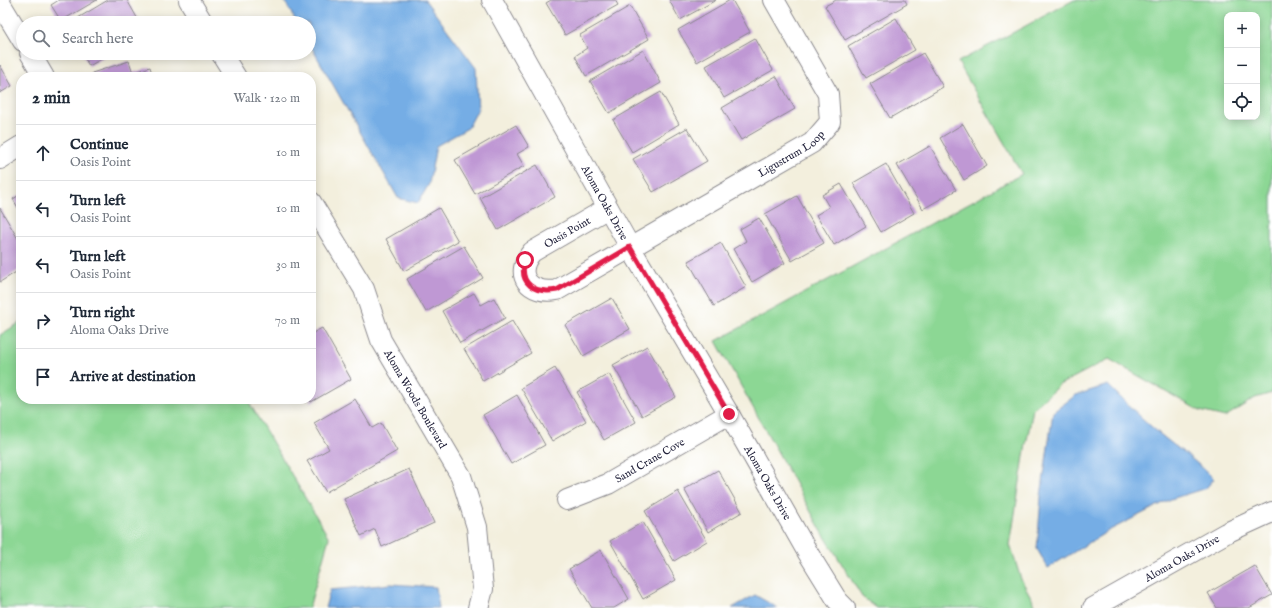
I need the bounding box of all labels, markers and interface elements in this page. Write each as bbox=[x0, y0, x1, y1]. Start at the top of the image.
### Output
map controls bbox=[1224, 12, 1260, 120]
button: + bbox=[1224, 12, 1260, 48]
search box bbox=[16, 16, 316, 60]
icon: search bbox=[30, 27, 52, 49]
text: Search here bbox=[62, 29, 133, 48]
button: − bbox=[1224, 48, 1260, 84]
button: locate bbox=[1224, 84, 1260, 120]
text: 2 min bbox=[32, 88, 70, 109]
text: Walk · 120 m bbox=[234, 90, 300, 107]
street label: Ligustrum Loop bbox=[756, 128, 828, 181]
text: Continue bbox=[70, 135, 128, 154]
icon: ahead bbox=[32, 142, 54, 164]
text: 10 m bbox=[276, 144, 300, 161]
text: Oasis Point bbox=[70, 154, 131, 171]
street label: Aloma Oaks Drive bbox=[577, 162, 631, 243]
text: Turn left bbox=[70, 191, 126, 210]
icon: left bbox=[32, 198, 54, 220]
text: 10 m bbox=[276, 200, 300, 217]
text: Oasis Point bbox=[70, 210, 131, 227]
street label: Oasis Point bbox=[542, 214, 594, 252]
text: Turn left bbox=[70, 247, 126, 266]
route start bbox=[516, 251, 534, 269]
icon: left bbox=[32, 254, 54, 276]
text: 30 m bbox=[276, 256, 300, 273]
text: Oasis Point bbox=[70, 266, 131, 283]
text: Turn right bbox=[70, 303, 135, 322]
icon: right bbox=[32, 310, 54, 332]
text: 70 m bbox=[275, 312, 300, 329]
text: Aloma Oaks Drive bbox=[70, 322, 169, 339]
street label: Aloma Woods Boulevard bbox=[380, 347, 449, 452]
icon: arrive bbox=[32, 366, 54, 388]
text: Arrive at destination bbox=[70, 367, 196, 386]
route end bbox=[720, 405, 738, 423]
street label: Sand Crane Cove bbox=[613, 435, 687, 486]
street label: Aloma Oaks Drive bbox=[740, 442, 794, 523]
street label: Aloma Oaks Drive bbox=[1142, 532, 1222, 586]

